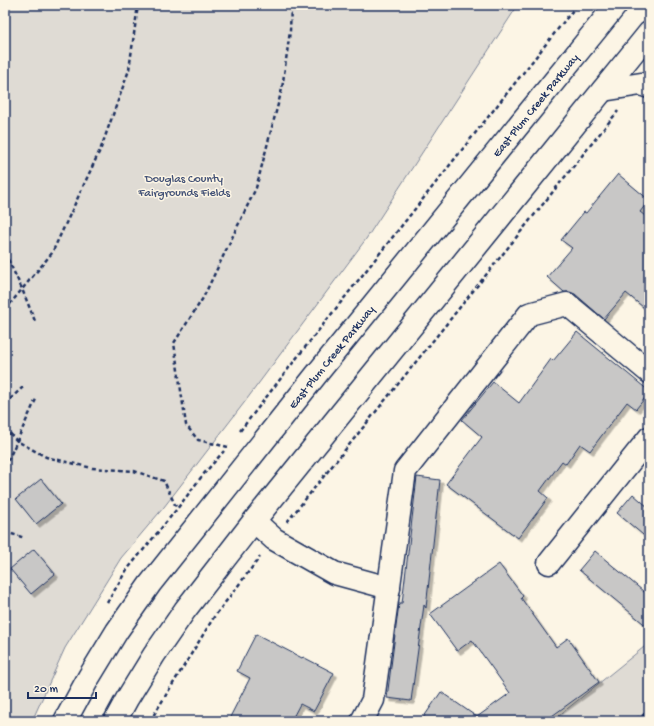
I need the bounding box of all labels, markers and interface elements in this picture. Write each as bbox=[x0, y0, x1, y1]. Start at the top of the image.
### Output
street label: East Plum Creek Parkway bbox=[491, 52, 583, 161]
park label: Douglas County Fairgrounds Fields bbox=[137, 173, 230, 201]
street label: East Plum Creek Parkway bbox=[287, 303, 379, 412]
scale bar bbox=[28, 674, 96, 700]
text: 20 m bbox=[34, 683, 59, 697]

